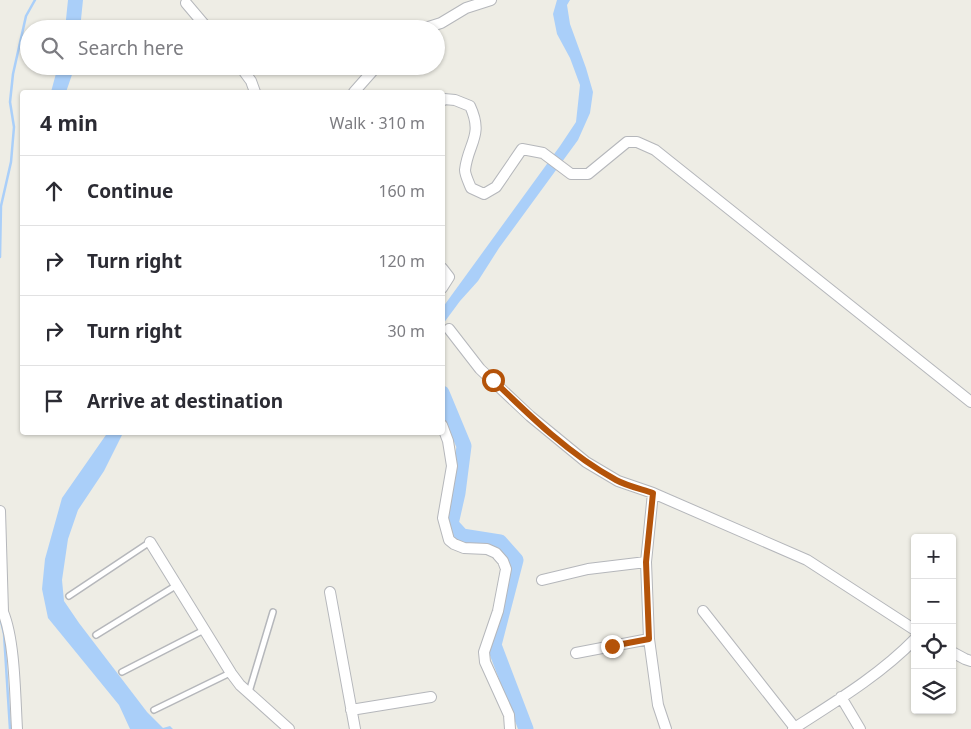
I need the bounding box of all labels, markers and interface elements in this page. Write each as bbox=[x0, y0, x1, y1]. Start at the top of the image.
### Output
search box bbox=[20, 20, 445, 75]
icon: search bbox=[38, 34, 66, 62]
text: Search here bbox=[78, 35, 184, 61]
text: 4 min bbox=[40, 109, 98, 137]
text: Walk · 310 m bbox=[330, 112, 425, 134]
icon: ahead bbox=[40, 177, 68, 205]
text: Continue bbox=[87, 178, 173, 204]
text: 160 m bbox=[378, 180, 425, 202]
icon: right bbox=[40, 247, 68, 275]
text: Turn right bbox=[87, 248, 182, 274]
text: 120 m bbox=[378, 250, 425, 272]
icon: right bbox=[40, 317, 68, 345]
text: Turn right bbox=[87, 318, 182, 344]
text: 30 m bbox=[388, 320, 425, 342]
route start bbox=[482, 369, 505, 392]
icon: arrive bbox=[40, 387, 68, 415]
text: Arrive at destination bbox=[87, 388, 283, 414]
map controls bbox=[911, 534, 956, 714]
button: + bbox=[911, 534, 956, 579]
button: − bbox=[911, 579, 956, 624]
button: locate bbox=[911, 624, 956, 669]
route end bbox=[601, 635, 624, 658]
button: layers bbox=[911, 669, 956, 714]

